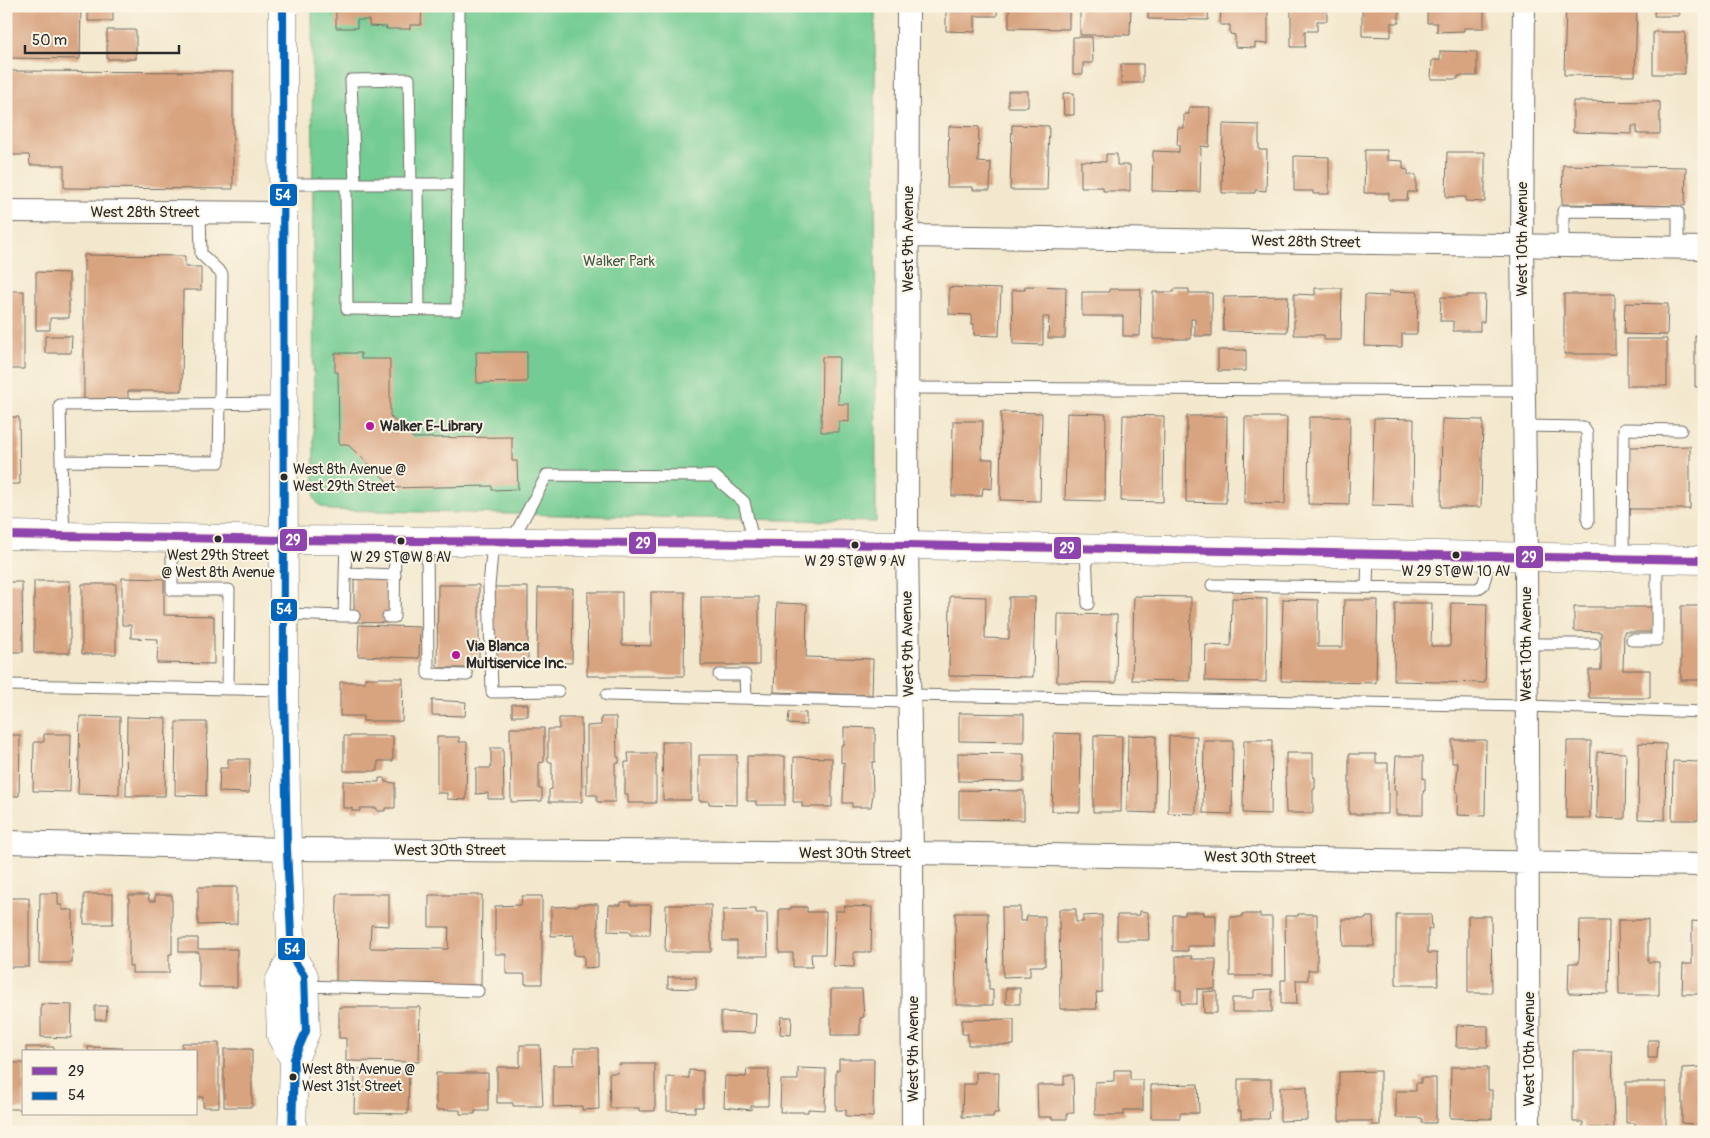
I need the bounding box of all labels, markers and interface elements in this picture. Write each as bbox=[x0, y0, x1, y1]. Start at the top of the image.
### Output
scale bar bbox=[25, 22, 179, 54]
text: 50 m bbox=[32, 31, 67, 50]
street label: West 10th Avenue bbox=[1513, 181, 1532, 296]
line badge: 54 bbox=[269, 183, 298, 207]
street label: West 9th Avenue bbox=[899, 185, 918, 292]
text: 54 bbox=[275, 187, 292, 204]
street label: West 28th Street bbox=[90, 203, 201, 222]
street label: West 28th Street bbox=[1251, 232, 1362, 252]
park label: Walker Park bbox=[583, 252, 656, 271]
place label: Walker E-Library bbox=[380, 417, 483, 436]
marker: Walker E-Library bbox=[364, 420, 376, 432]
place label: West 8th Avenue @ West 29th Street bbox=[293, 461, 406, 495]
marker: West 8th Avenue @ West 29th Street bbox=[279, 472, 289, 482]
line badge: 29 bbox=[279, 528, 308, 552]
line badge: 29 bbox=[628, 531, 657, 555]
text: 29 bbox=[285, 532, 301, 549]
marker: West 29th Street @ West 8th Avenue bbox=[213, 534, 223, 544]
text: 29 bbox=[635, 535, 651, 552]
marker: W 29 ST@W 8 AV bbox=[396, 536, 406, 546]
line badge: 29 bbox=[1053, 536, 1082, 560]
marker: W 29 ST@W 9 AV bbox=[850, 540, 860, 550]
text: 29 bbox=[1059, 540, 1075, 557]
line badge: 29 bbox=[1515, 545, 1544, 569]
place label: West 29th Street @ West 8th Avenue bbox=[161, 547, 275, 581]
place label: W 29 ST@W 8 AV bbox=[351, 549, 451, 566]
text: 29 bbox=[1521, 549, 1537, 566]
marker: W 29 ST@W 10 AV bbox=[1451, 550, 1461, 560]
place label: W 29 ST@W 9 AV bbox=[804, 553, 906, 570]
place label: W 29 ST@W 10 AV bbox=[1402, 563, 1510, 580]
street label: West 10th Avenue bbox=[1517, 586, 1536, 701]
street label: West 9th Avenue bbox=[898, 590, 918, 697]
line badge: 54 bbox=[270, 598, 298, 622]
text: 54 bbox=[276, 601, 293, 618]
place label: Via Blanca Multiservice Inc. bbox=[466, 637, 567, 673]
marker: Via Blanca Multiservice Inc. bbox=[450, 649, 462, 661]
street label: West 30th Street bbox=[394, 841, 507, 860]
street label: West 30th Street bbox=[799, 844, 912, 863]
street label: West 30th Street bbox=[1204, 848, 1317, 868]
line badge: 54 bbox=[277, 937, 306, 961]
text: 54 bbox=[284, 941, 301, 958]
street label: West 10th Avenue bbox=[1520, 991, 1539, 1106]
street label: West 9th Avenue bbox=[904, 995, 923, 1102]
legend bbox=[22, 1050, 198, 1116]
place label: West 8th Avenue @ West 31st Street bbox=[302, 1061, 415, 1095]
text: 29 bbox=[68, 1062, 84, 1081]
marker: West 8th Avenue @ West 31st Street bbox=[288, 1072, 298, 1082]
text: 54 bbox=[68, 1086, 85, 1105]

